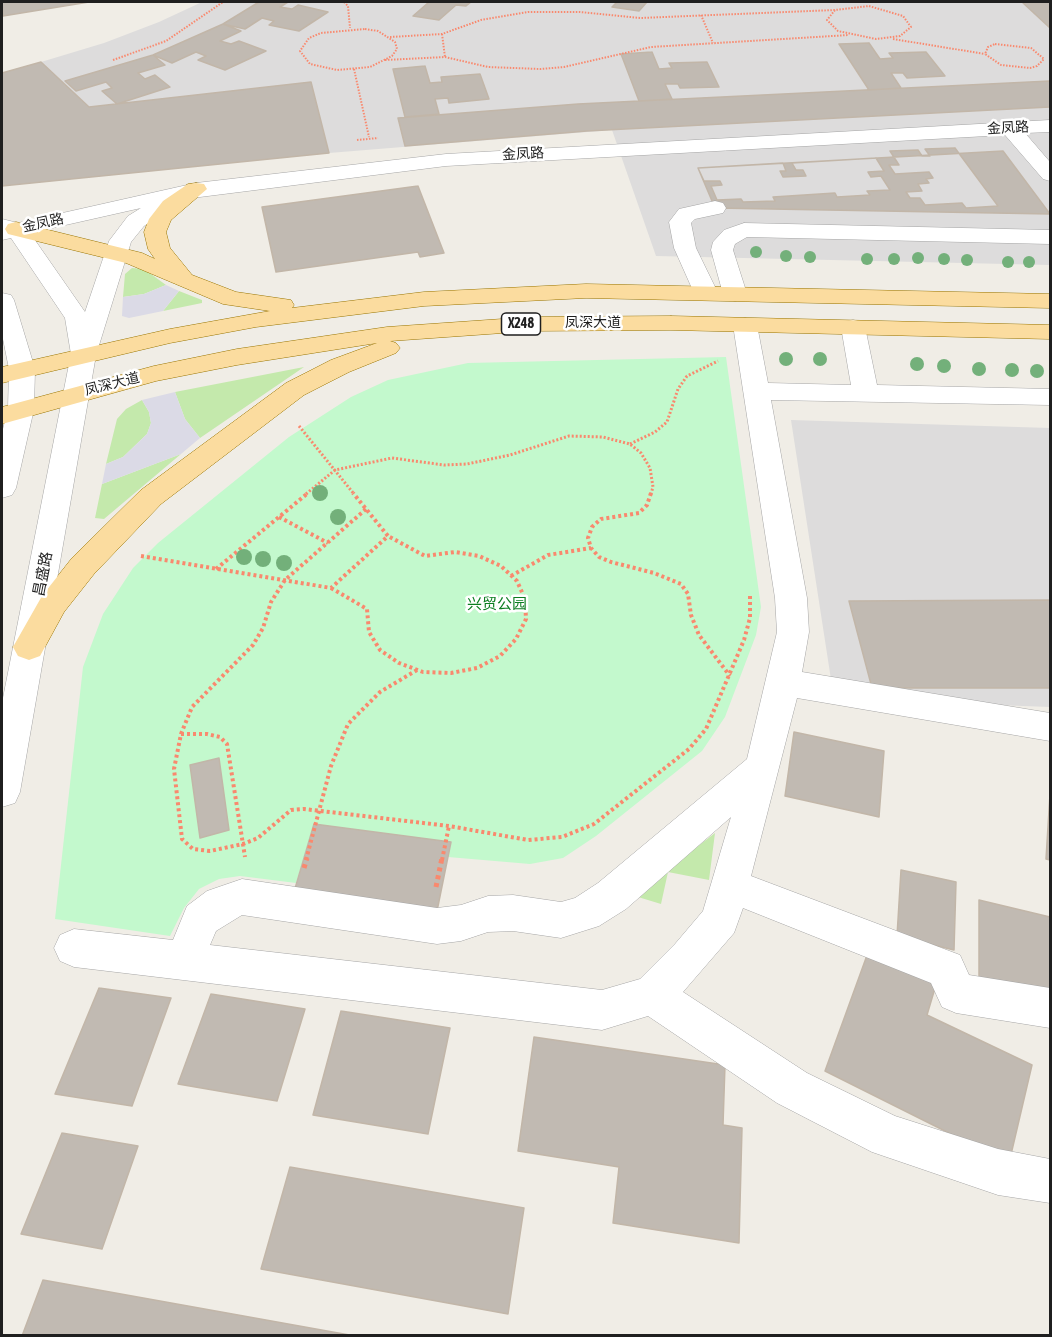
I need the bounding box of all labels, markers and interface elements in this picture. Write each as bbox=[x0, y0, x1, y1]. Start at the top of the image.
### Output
street label: 金凤路 bbox=[987, 119, 1029, 137]
street label: 金凤路 bbox=[502, 145, 544, 163]
street label: 金凤路 bbox=[21, 210, 65, 236]
road number: X248 bbox=[502, 313, 540, 335]
street label: 凤深大道 bbox=[565, 315, 621, 331]
street label: 凤深大道 bbox=[83, 369, 141, 399]
street label: 昌盛路 bbox=[30, 550, 56, 598]
park label: 兴贸公园 bbox=[467, 595, 527, 613]

